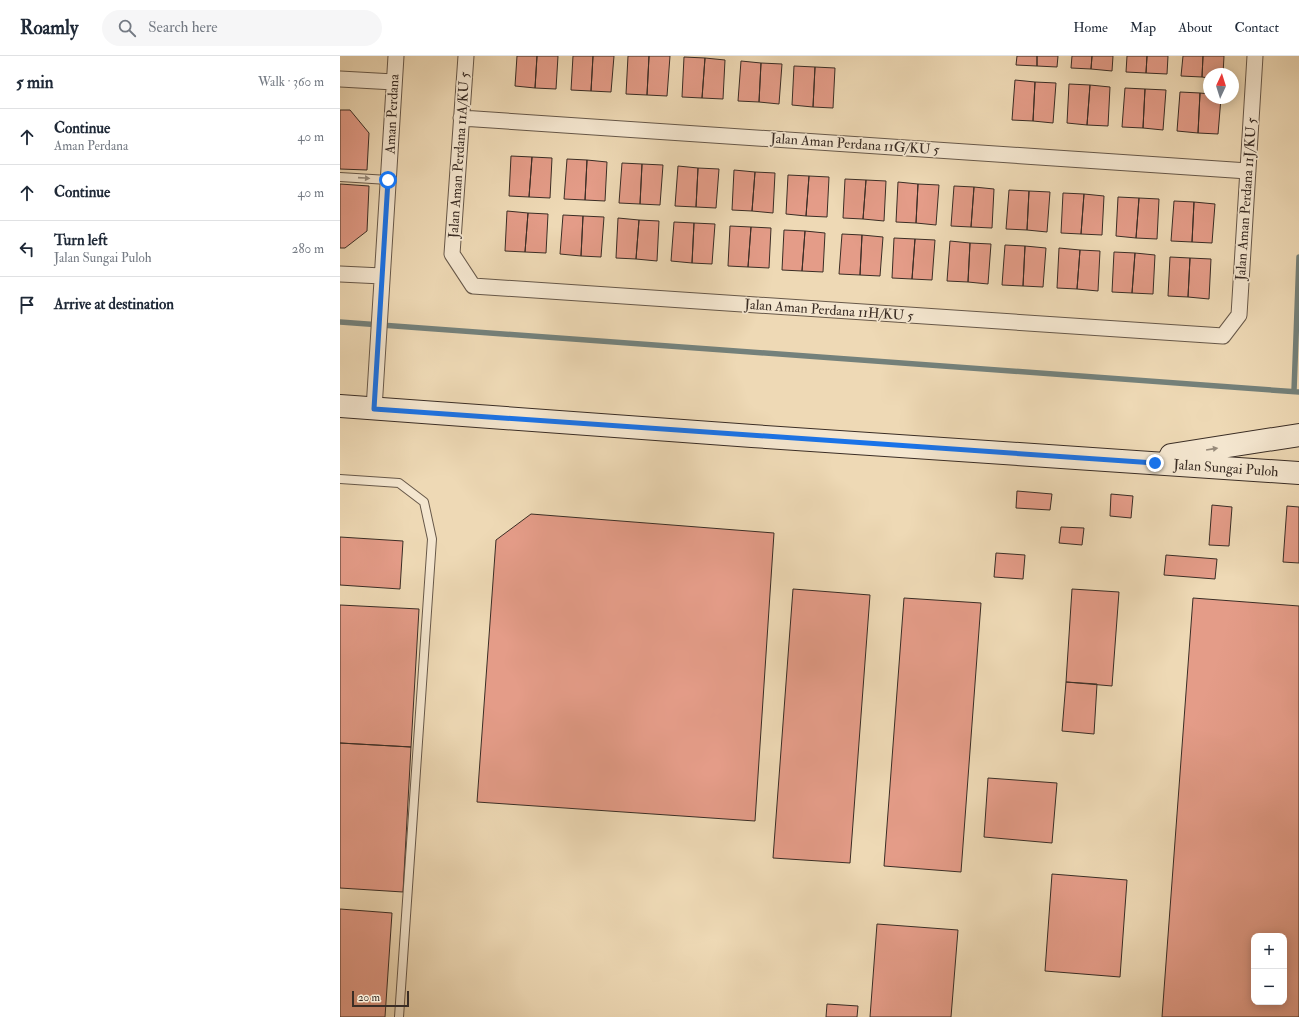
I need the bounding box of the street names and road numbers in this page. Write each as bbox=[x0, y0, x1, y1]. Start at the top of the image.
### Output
street label: Jalan Aman Perdana 11A/KU 5 bbox=[445, 70, 473, 240]
street label: Aman Perdana bbox=[381, 73, 403, 155]
street label: Jalan Aman Perdana 11J/KU 5 bbox=[1232, 116, 1260, 282]
street label: Jalan Aman Perdana 11G/KU 5 bbox=[769, 130, 941, 158]
street label: Jalan Aman Perdana 11H/KU 5 bbox=[743, 296, 915, 324]
street label: Jalan Sungai Puloh bbox=[1172, 456, 1280, 480]

